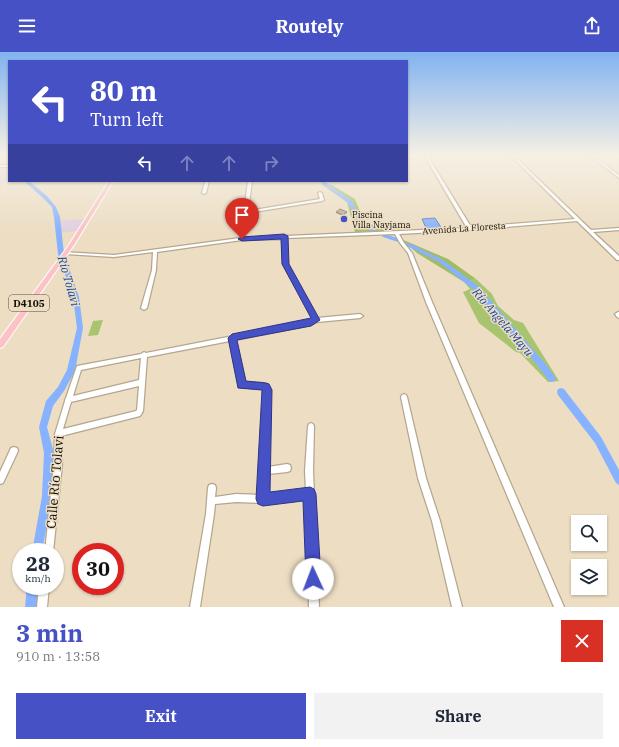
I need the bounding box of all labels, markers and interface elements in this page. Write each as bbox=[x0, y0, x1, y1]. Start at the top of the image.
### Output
icon: menu bbox=[16, 15, 38, 37]
text: Routely bbox=[276, 15, 343, 38]
icon: share bbox=[581, 15, 603, 37]
text: 80 m bbox=[90, 72, 157, 109]
icon: left bbox=[24, 76, 76, 128]
text: Turn left bbox=[90, 108, 164, 131]
icon: left bbox=[134, 152, 156, 174]
icon: ahead bbox=[176, 152, 198, 174]
icon: ahead bbox=[218, 152, 240, 174]
icon: right bbox=[260, 152, 282, 174]
pin bbox=[225, 198, 259, 239]
icon: arrive bbox=[231, 204, 253, 226]
place label: Piscina Villa Nayjama bbox=[352, 209, 411, 230]
marker: Piscina Villa Nayjama bbox=[339, 214, 349, 224]
street label: Avenida La Floresta bbox=[422, 220, 506, 236]
water label: Río Tolavi bbox=[54, 253, 83, 308]
water label: Río Angela Mayu bbox=[469, 284, 537, 359]
road number: D4105 bbox=[9, 295, 49, 311]
street label: Calle Río Tolavi bbox=[42, 435, 68, 529]
map controls bbox=[571, 515, 607, 595]
button: search bbox=[571, 515, 607, 551]
speed limit sign: 30 bbox=[72, 543, 124, 595]
text: 28 bbox=[26, 550, 50, 577]
position arrow bbox=[292, 558, 334, 600]
button: layers bbox=[571, 559, 607, 595]
text: km/h bbox=[25, 572, 51, 585]
text: 3 min bbox=[16, 617, 83, 649]
button: close bbox=[561, 620, 603, 662]
text: 910 m · 13:58 bbox=[16, 648, 100, 665]
button: Exit bbox=[16, 693, 306, 739]
button: Share bbox=[314, 693, 603, 739]

